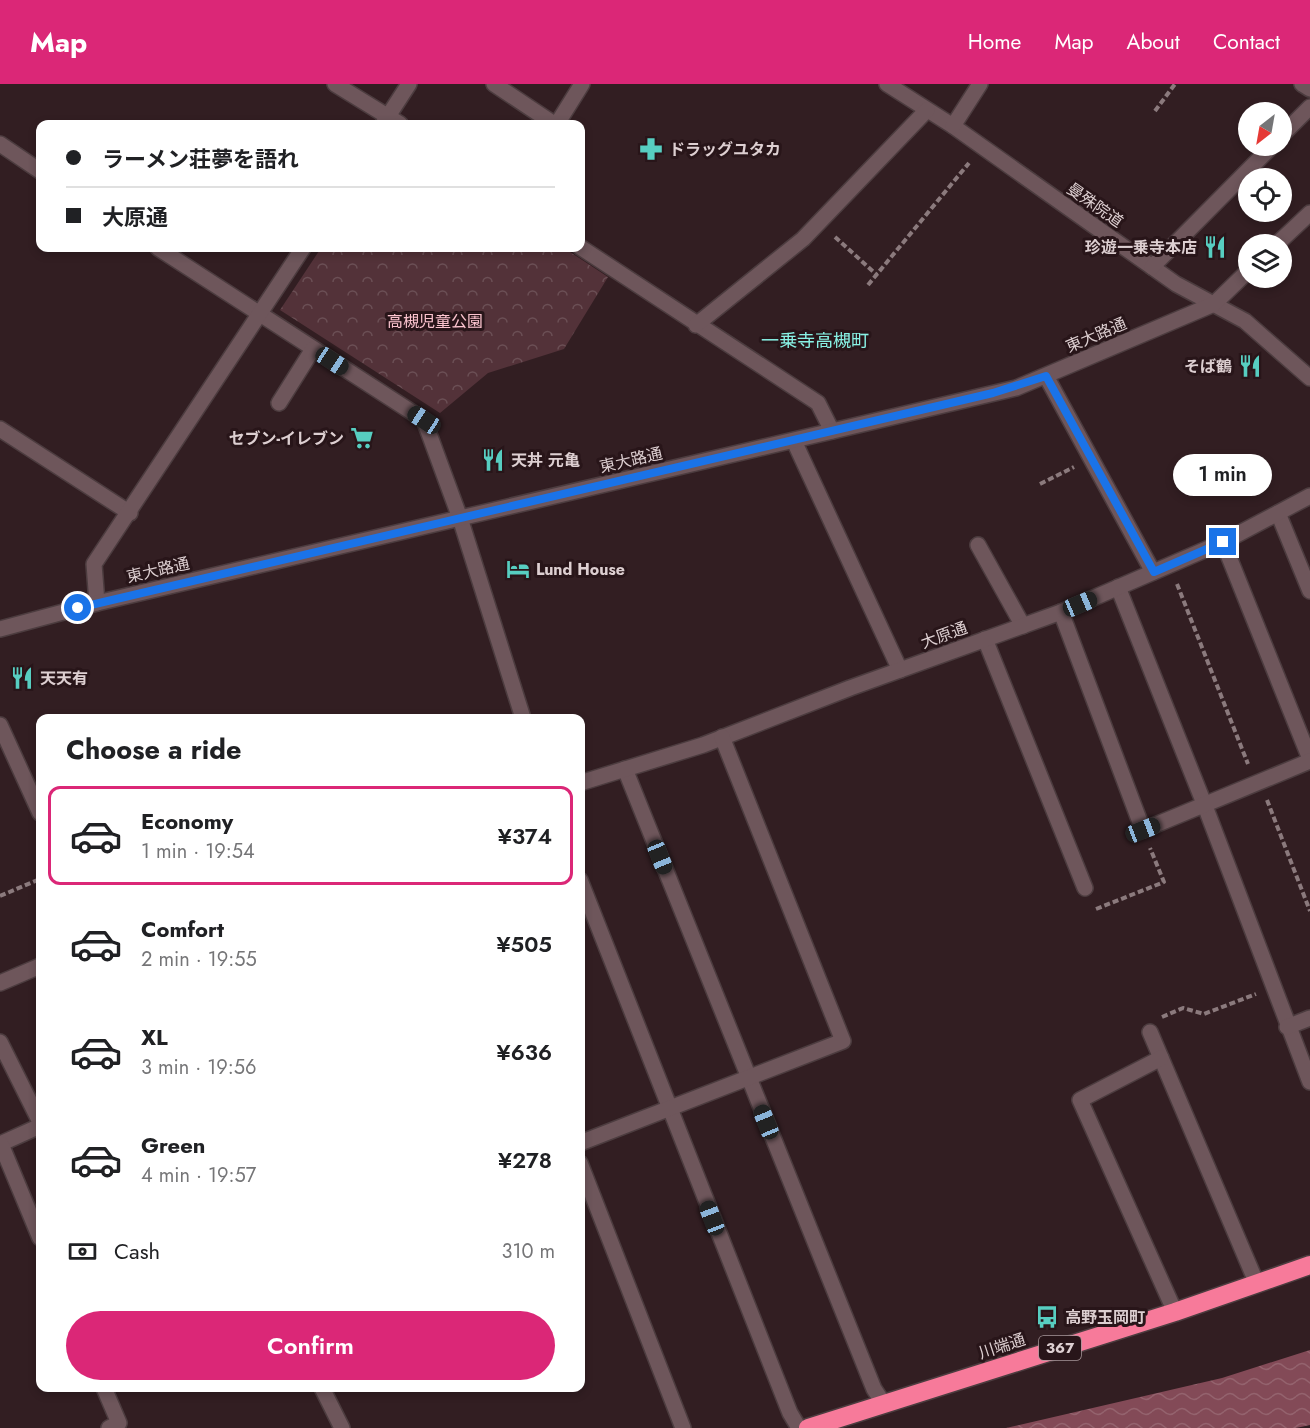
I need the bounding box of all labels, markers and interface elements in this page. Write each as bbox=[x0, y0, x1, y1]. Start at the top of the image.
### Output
text: Map bbox=[30, 22, 87, 63]
text: Home bbox=[968, 27, 1021, 57]
text: Map bbox=[1054, 27, 1094, 57]
text: About bbox=[1127, 27, 1180, 57]
text: Contact bbox=[1213, 27, 1280, 57]
north arrow bbox=[1238, 102, 1292, 156]
map controls bbox=[1238, 102, 1292, 288]
pharmacy icon: ドラッグユタカ bbox=[638, 136, 664, 162]
place label: ドラッグユタカ bbox=[669, 138, 781, 161]
text: ラーメン荘夢を語れ bbox=[102, 143, 299, 175]
button: locate bbox=[1238, 168, 1292, 222]
street label: 曼殊院道 bbox=[1062, 177, 1128, 233]
text: 大原通 bbox=[102, 201, 168, 233]
restaurant icon: 珍遊一乗寺本店 bbox=[1202, 234, 1228, 260]
button: layers bbox=[1238, 234, 1292, 288]
place label: 珍遊一乗寺本店 bbox=[1085, 236, 1197, 259]
park label: 高槻児童公園 bbox=[387, 310, 483, 333]
street label: 東大路通 bbox=[1062, 312, 1130, 358]
district label: 一乗寺高槻町 bbox=[761, 328, 869, 354]
car bbox=[312, 344, 352, 378]
restaurant icon: そば鶴 bbox=[1237, 353, 1263, 379]
place label: そば鶴 bbox=[1184, 355, 1232, 378]
car bbox=[404, 403, 444, 437]
supermarket icon: セブン-イレブン bbox=[349, 425, 375, 451]
place label: セブン-イレブン bbox=[228, 427, 344, 450]
street label: 東大路通 bbox=[597, 442, 665, 478]
restaurant icon: 天丼 元亀 bbox=[480, 447, 506, 473]
place label: 天丼 元亀 bbox=[511, 449, 580, 472]
callout: 1 min bbox=[1174, 455, 1272, 497]
text: 1 min bbox=[1198, 460, 1247, 489]
route end bbox=[1209, 528, 1236, 555]
street label: 東大路通 bbox=[124, 552, 192, 588]
hotel icon: Lund House bbox=[505, 556, 531, 582]
place label: Lund House bbox=[536, 558, 625, 581]
car bbox=[1060, 589, 1100, 619]
route start bbox=[64, 594, 91, 621]
street label: 大原通 bbox=[918, 616, 970, 654]
restaurant icon: 天天有 bbox=[9, 665, 35, 691]
place label: 天天有 bbox=[40, 667, 88, 690]
text: Choose a ride bbox=[66, 730, 241, 769]
text: Economy bbox=[141, 805, 233, 837]
icon: car bbox=[69, 809, 123, 863]
car bbox=[1123, 815, 1163, 845]
text: ¥374 bbox=[498, 820, 552, 852]
text: 1 min · 19:54 bbox=[141, 837, 255, 866]
car bbox=[645, 837, 675, 877]
text: Comfort bbox=[141, 913, 224, 945]
icon: car bbox=[69, 917, 123, 971]
text: ¥505 bbox=[496, 928, 552, 960]
text: 2 min · 19:55 bbox=[141, 945, 257, 974]
text: XL bbox=[141, 1021, 168, 1053]
icon: car bbox=[69, 1025, 123, 1079]
text: ¥636 bbox=[497, 1036, 552, 1068]
text: 3 min · 19:56 bbox=[141, 1053, 257, 1082]
car bbox=[751, 1102, 781, 1142]
text: Green bbox=[141, 1129, 205, 1161]
icon: car bbox=[69, 1133, 123, 1187]
text: ¥278 bbox=[498, 1144, 552, 1176]
text: 4 min · 19:57 bbox=[141, 1161, 256, 1190]
car bbox=[697, 1198, 727, 1238]
icon: cash bbox=[66, 1235, 99, 1268]
text: Cash bbox=[114, 1235, 160, 1267]
text: 310 m bbox=[501, 1237, 555, 1266]
bus stop icon: 高野玉岡町 bbox=[1034, 1304, 1060, 1330]
place label: 高野玉岡町 bbox=[1065, 1306, 1145, 1329]
button: Confirm bbox=[66, 1311, 555, 1380]
street label: 川端通 bbox=[976, 1328, 1028, 1364]
road number: 367 bbox=[1039, 1336, 1081, 1360]

